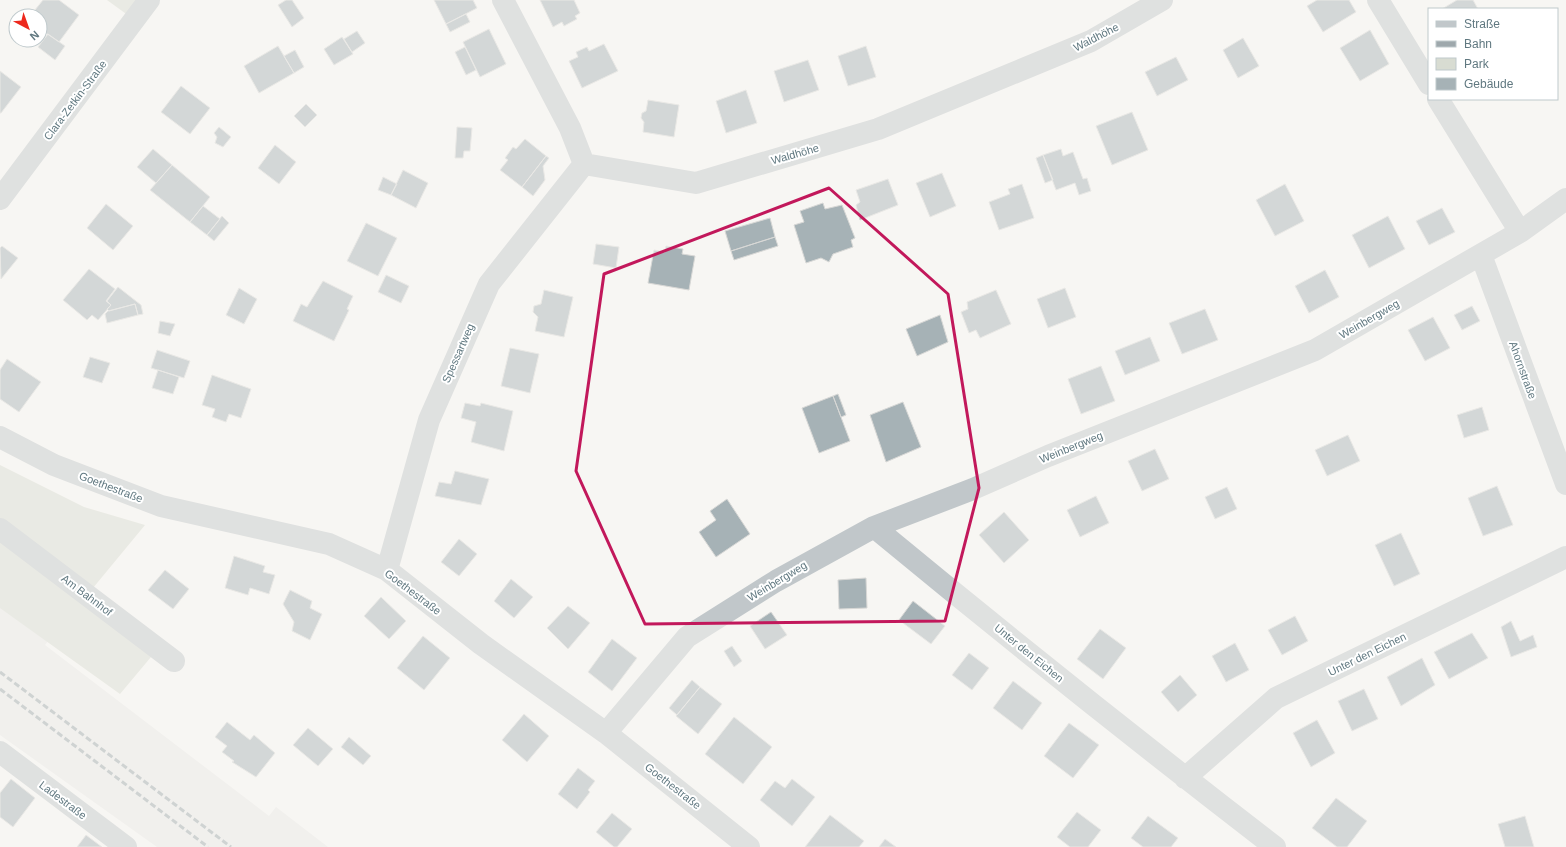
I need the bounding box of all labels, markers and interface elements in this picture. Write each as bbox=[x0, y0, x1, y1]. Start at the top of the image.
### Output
north arrow bbox=[8, 8, 48, 48]
legend bbox=[1428, 8, 1558, 100]
text: Straße bbox=[1464, 17, 1500, 31]
street label: Waldhöhe bbox=[1071, 21, 1121, 53]
text: N bbox=[28, 28, 41, 43]
text: Bahn bbox=[1464, 37, 1492, 51]
text: Park bbox=[1464, 57, 1490, 71]
street label: Clara-Zetkin-Straße bbox=[41, 58, 109, 142]
text: Gebäude bbox=[1464, 77, 1514, 91]
street label: Waldhöhe bbox=[770, 141, 820, 167]
street label: Weinbergweg bbox=[1337, 297, 1401, 341]
street label: Spessartweg bbox=[440, 322, 476, 384]
street label: Ahornstraße bbox=[1507, 340, 1539, 400]
street label: Weinbergweg bbox=[1038, 429, 1104, 465]
street label: Goethestraße bbox=[77, 469, 145, 505]
street label: Weinbergweg bbox=[745, 559, 809, 603]
street label: Goethestraße bbox=[383, 567, 443, 617]
street label: Am Bahnhof bbox=[59, 572, 116, 619]
street label: Unter den Eichen bbox=[992, 622, 1066, 684]
street label: Unter den Eichen bbox=[1326, 630, 1408, 678]
street label: Goethestraße bbox=[643, 761, 703, 811]
street label: Ladestraße bbox=[37, 778, 89, 822]

